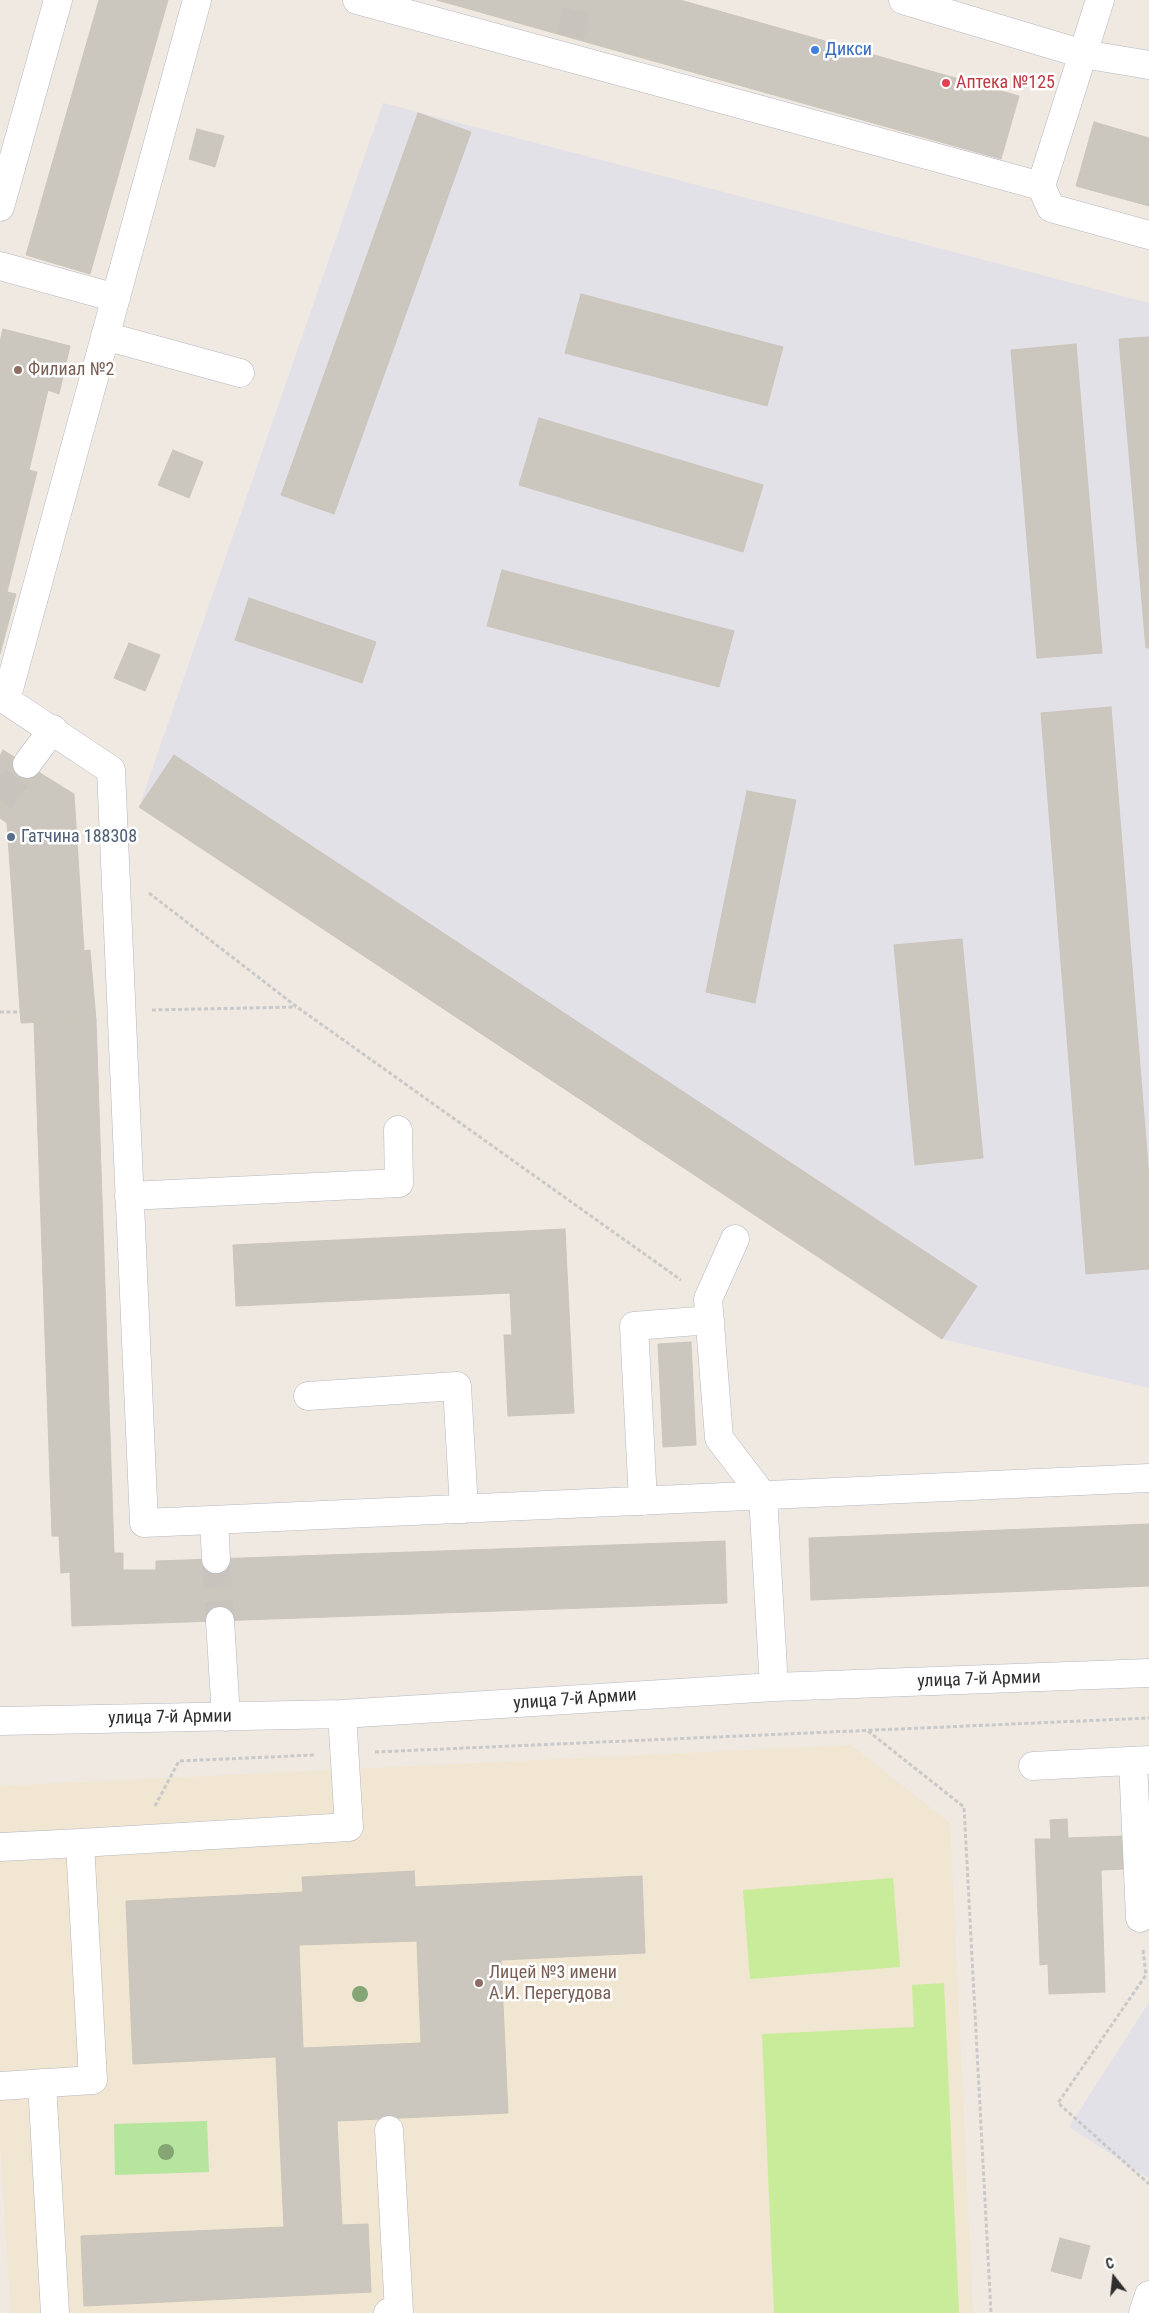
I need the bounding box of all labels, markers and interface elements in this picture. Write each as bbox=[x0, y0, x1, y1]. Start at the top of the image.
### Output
place label: Дикси bbox=[825, 39, 872, 61]
marker: Дикси bbox=[809, 44, 821, 56]
place label: Аптека №125 bbox=[956, 72, 1055, 94]
marker: Аптека №125 bbox=[940, 77, 952, 89]
place label: Филиал №2 bbox=[28, 359, 114, 381]
marker: Филиал №2 bbox=[12, 364, 24, 376]
place label: Гатчина 188308 bbox=[21, 826, 137, 848]
marker: Гатчина 188308 bbox=[5, 831, 17, 843]
street label: улица 7-й Армии bbox=[917, 1667, 1041, 1693]
street label: улица 7-й Армии bbox=[513, 1685, 637, 1715]
street label: улица 7-й Армии bbox=[108, 1706, 232, 1730]
place label: Лицей №3 имени А.И. Перегудова bbox=[489, 1962, 617, 2005]
marker: Лицей №3 имени А.И. Перегудова bbox=[473, 1977, 485, 1989]
north arrow bbox=[1089, 2253, 1139, 2303]
text: С bbox=[1104, 2255, 1116, 2272]

